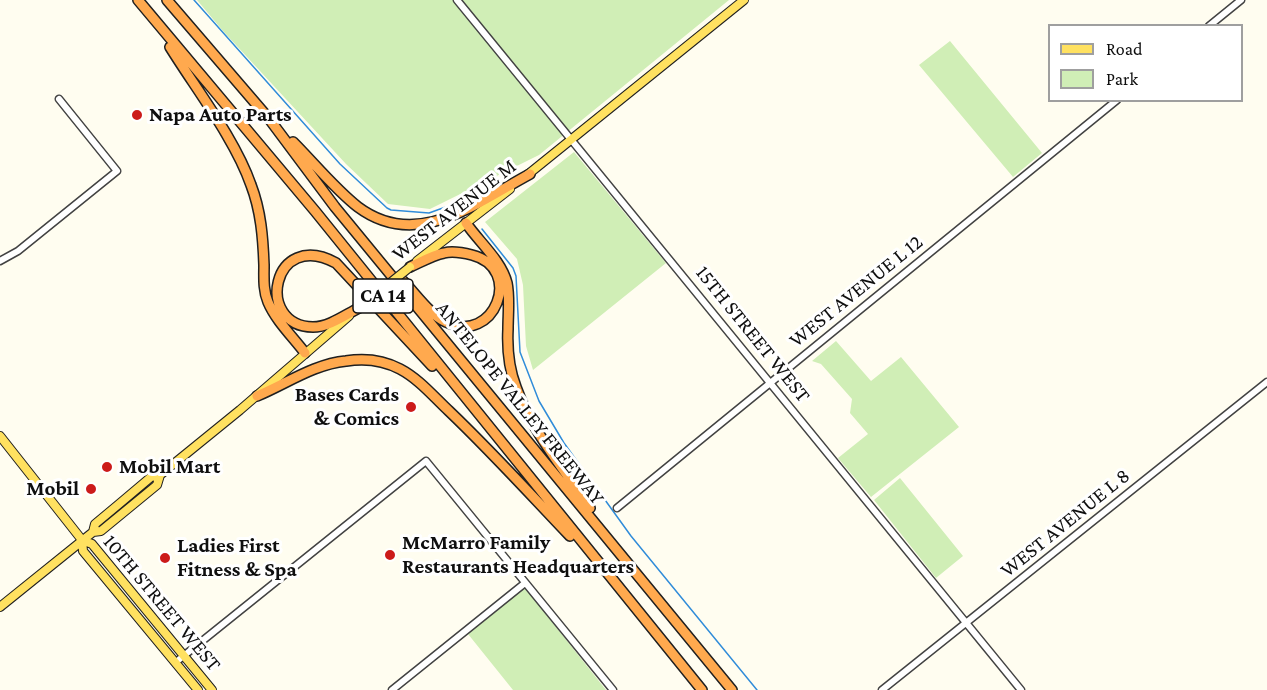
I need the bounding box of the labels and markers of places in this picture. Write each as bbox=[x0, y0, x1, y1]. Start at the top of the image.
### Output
place label: Napa Auto Parts bbox=[149, 102, 292, 128]
marker: Napa Auto Parts bbox=[130, 108, 144, 122]
place label: Bases Cards & Comics bbox=[295, 382, 399, 432]
marker: Bases Cards & Comics bbox=[404, 400, 418, 414]
place label: Mobil Mart bbox=[119, 454, 220, 480]
marker: Mobil Mart bbox=[100, 460, 114, 474]
place label: Mobil bbox=[26, 476, 79, 502]
marker: Mobil bbox=[84, 482, 98, 496]
place label: McMarro Family Restaurants Headquarters bbox=[402, 530, 634, 580]
place label: Ladies First Fitness & Spa bbox=[177, 533, 297, 583]
marker: McMarro Family Restaurants Headquarters bbox=[383, 548, 397, 562]
marker: Ladies First Fitness & Spa bbox=[158, 551, 172, 565]

